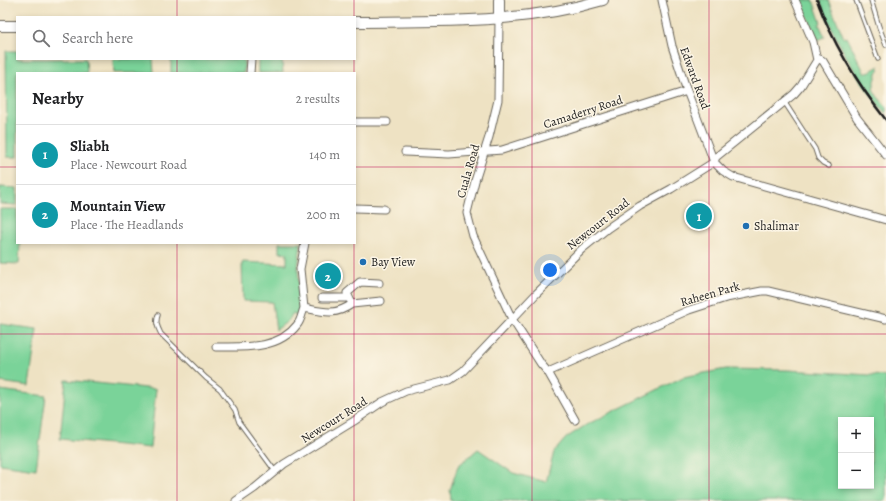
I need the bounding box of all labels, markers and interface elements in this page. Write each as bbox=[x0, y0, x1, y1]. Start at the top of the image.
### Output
search box bbox=[16, 16, 356, 60]
icon: search bbox=[30, 27, 52, 49]
text: Search here bbox=[62, 28, 133, 48]
street label: Edward Road bbox=[676, 45, 714, 112]
text: Nearby bbox=[32, 87, 83, 110]
text: 2 results bbox=[296, 90, 340, 107]
street label: Camaderry Road bbox=[541, 91, 625, 132]
text: Sliabh bbox=[70, 136, 109, 156]
street label: Cuala Road bbox=[453, 142, 483, 200]
text: 1 bbox=[43, 146, 47, 163]
text: 140 m bbox=[309, 146, 340, 163]
text: Place · Newcourt Road bbox=[70, 156, 187, 173]
street label: Newcourt Road bbox=[563, 194, 633, 253]
text: Mountain View bbox=[70, 196, 165, 216]
pin: 1 bbox=[686, 201, 712, 231]
text: 2 bbox=[42, 206, 48, 223]
text: 200 m bbox=[307, 206, 340, 223]
text: Place · The Headlands bbox=[70, 216, 184, 233]
place label: Shalimar bbox=[754, 218, 799, 234]
marker: Shalimar bbox=[741, 221, 751, 231]
place label: Bay View bbox=[371, 254, 416, 270]
marker: Bay View bbox=[358, 257, 368, 267]
your location bbox=[540, 260, 560, 280]
pin: 2 bbox=[315, 261, 341, 291]
street label: Raheen Park bbox=[678, 278, 742, 310]
street label: Newcourt Road bbox=[298, 393, 371, 447]
map controls bbox=[838, 417, 874, 489]
button: + bbox=[838, 417, 874, 453]
button: − bbox=[838, 453, 874, 489]

